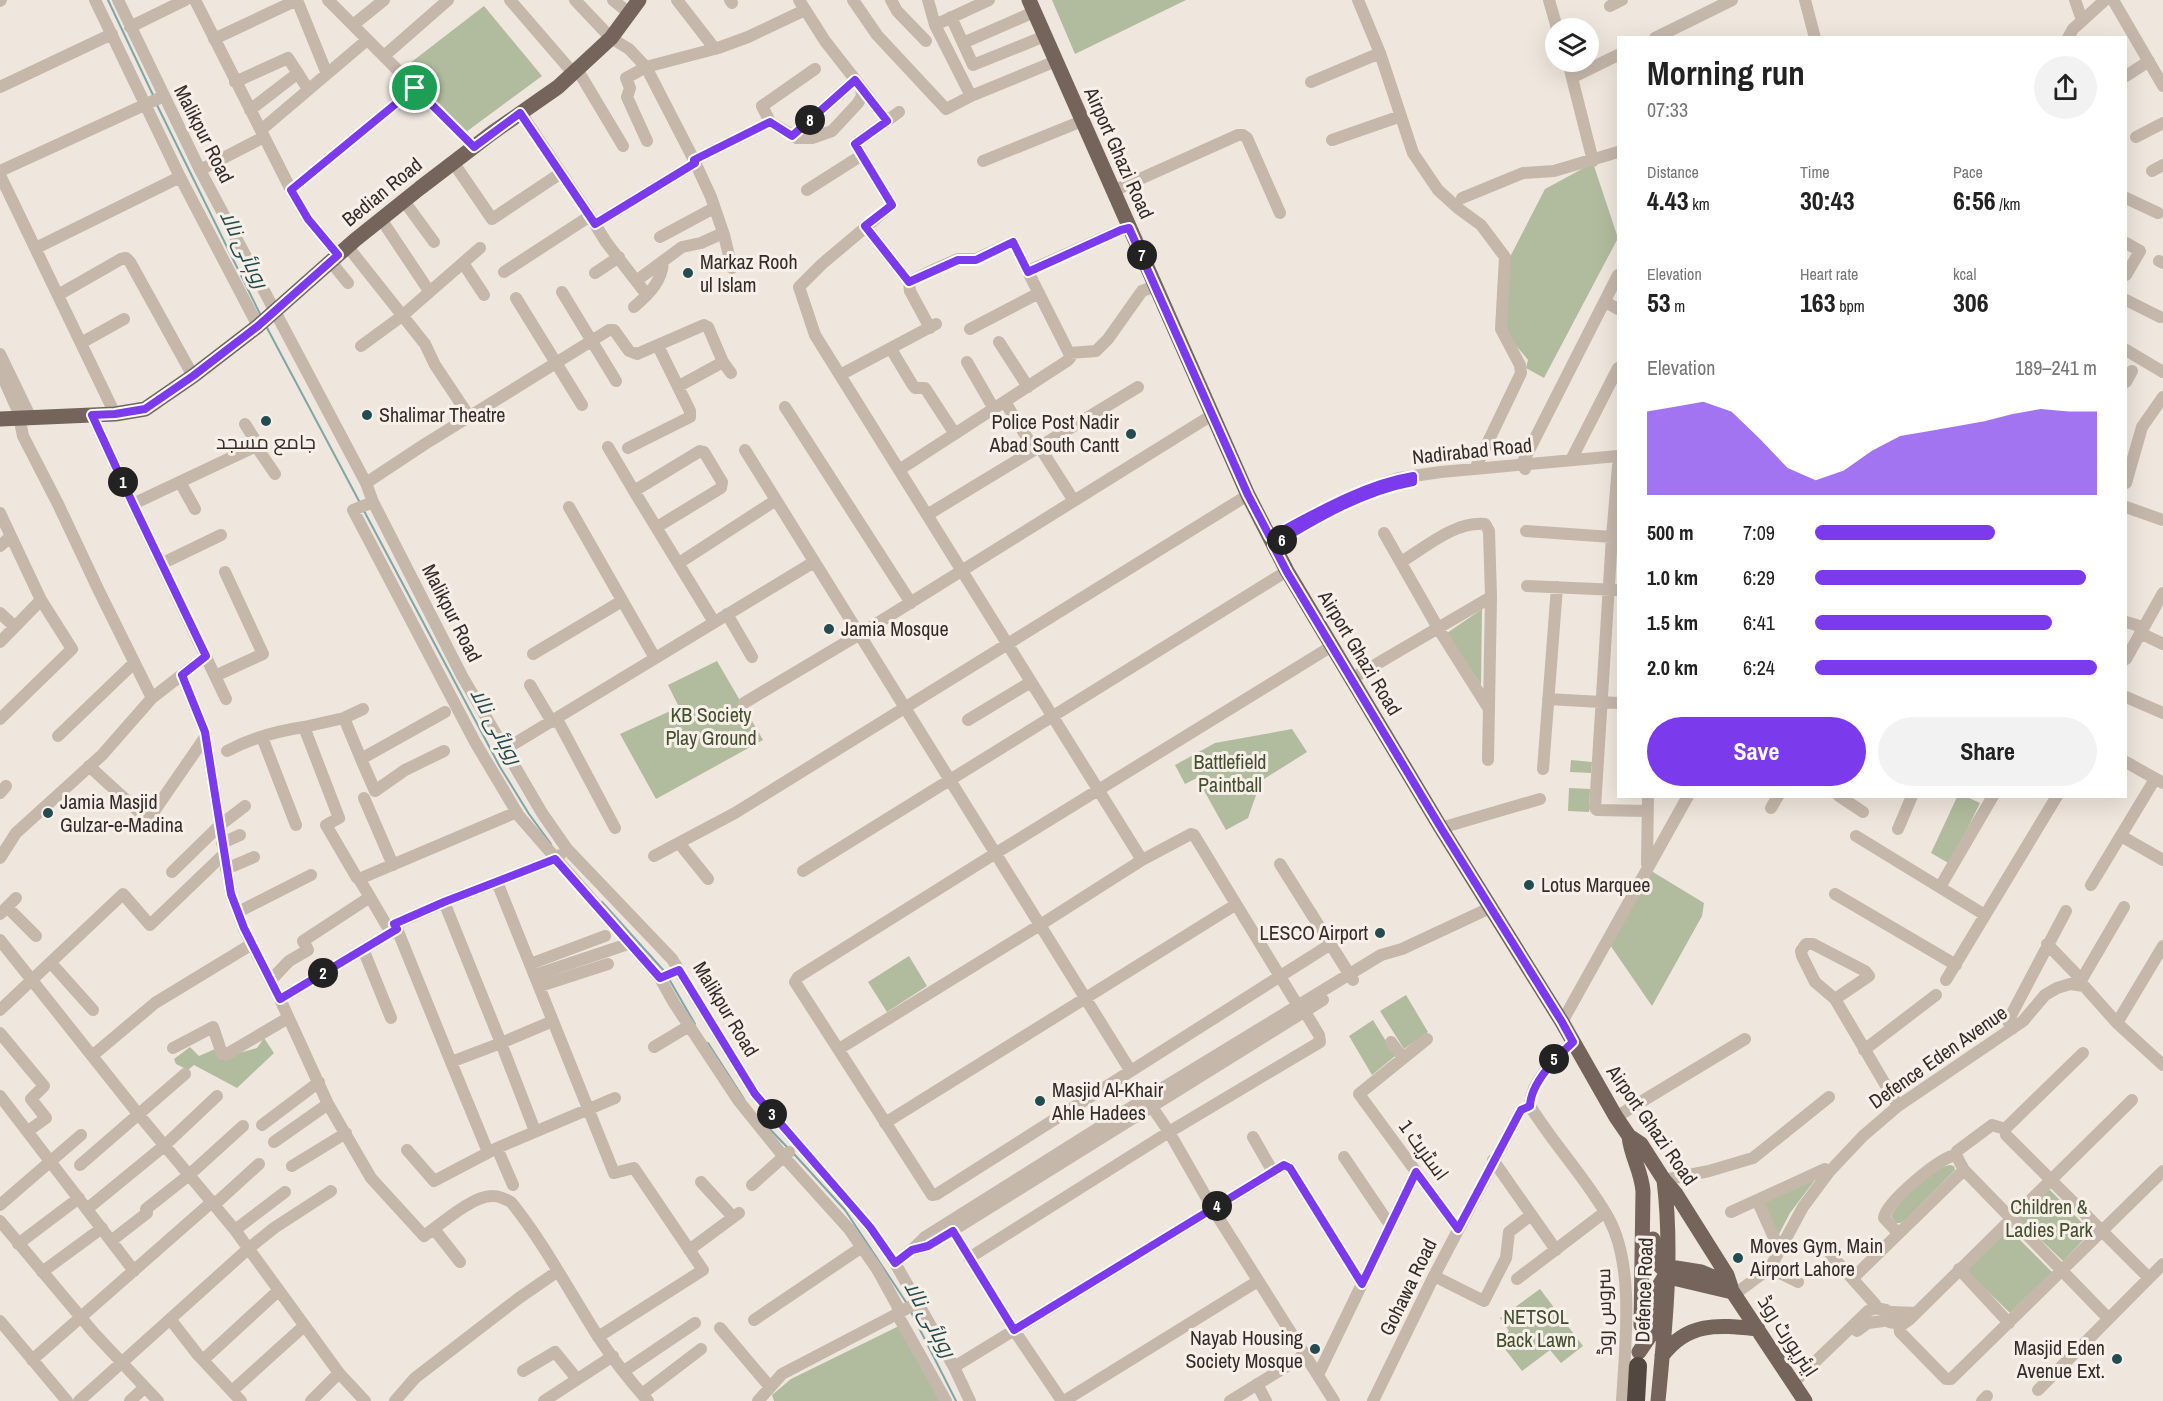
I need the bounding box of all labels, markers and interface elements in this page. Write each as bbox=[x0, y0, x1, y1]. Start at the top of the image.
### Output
map controls bbox=[1545, 18, 1599, 72]
button: layers bbox=[1545, 18, 1599, 72]
text: Morning run bbox=[1647, 51, 1805, 95]
button: share bbox=[2034, 56, 2097, 119]
pin bbox=[389, 62, 440, 113]
icon: arrive bbox=[398, 71, 431, 104]
street label: Malikpur Road bbox=[168, 80, 241, 187]
street label: Airport Ghazi Road bbox=[1078, 82, 1161, 223]
text: 07:33 bbox=[1647, 96, 1688, 123]
pin: 8 bbox=[795, 105, 825, 135]
text: 8 bbox=[806, 109, 814, 131]
street label: Bedian Road bbox=[336, 151, 427, 232]
text: Distance bbox=[1647, 161, 1699, 183]
text: Time bbox=[1800, 161, 1830, 183]
text: Pace bbox=[1953, 161, 1983, 183]
text: 4.43 bbox=[1647, 183, 1689, 218]
text: 30:43 bbox=[1800, 183, 1855, 218]
text: 6:56 bbox=[1953, 183, 1996, 218]
text: km bbox=[1689, 193, 1710, 215]
text: /km bbox=[1996, 193, 2020, 215]
water label: روہائی نالا bbox=[213, 205, 276, 294]
pin: 7 bbox=[1127, 240, 1157, 270]
text: 7 bbox=[1138, 244, 1146, 266]
place label: Markaz Rooh ul Islam bbox=[700, 248, 798, 298]
text: Elevation bbox=[1647, 263, 1702, 285]
text: Heart rate bbox=[1800, 263, 1858, 285]
text: kcal bbox=[1953, 263, 1976, 285]
marker: Markaz Rooh ul Islam bbox=[681, 266, 695, 280]
text: 53 bbox=[1647, 285, 1671, 320]
text: 163 bbox=[1800, 285, 1836, 320]
text: 306 bbox=[1953, 285, 1989, 320]
text: m bbox=[1671, 295, 1685, 317]
text: bpm bbox=[1836, 295, 1865, 317]
text: Elevation bbox=[1647, 354, 1715, 381]
text: 189–241 m bbox=[2015, 354, 2097, 381]
place label: Shalimar Theatre bbox=[379, 401, 505, 428]
marker: Shalimar Theatre bbox=[360, 408, 374, 422]
place label: Police Post Nadir Abad South Cantt bbox=[989, 408, 1120, 458]
marker: جامع مسجد bbox=[259, 414, 273, 428]
marker: Police Post Nadir Abad South Cantt bbox=[1124, 427, 1138, 441]
place label: جامع مسجد bbox=[216, 428, 316, 456]
street label: Nadirabad Road bbox=[1411, 431, 1533, 470]
pin: 1 bbox=[108, 467, 138, 497]
text: 1 bbox=[119, 471, 127, 493]
text: 500 m bbox=[1647, 519, 1694, 546]
text: 7:09 bbox=[1743, 519, 1775, 546]
pin: 6 bbox=[1267, 525, 1297, 555]
text: 6 bbox=[1278, 529, 1286, 551]
street label: Malikpur Road bbox=[416, 559, 489, 666]
text: 1.0 km bbox=[1647, 564, 1698, 591]
text: 6:29 bbox=[1743, 564, 1775, 591]
street label: Airport Ghazi Road bbox=[1312, 584, 1408, 720]
text: 1.5 km bbox=[1647, 609, 1698, 636]
text: 6:41 bbox=[1743, 609, 1775, 636]
place label: Jamia Mosque bbox=[841, 615, 949, 642]
marker: Jamia Mosque bbox=[822, 622, 836, 636]
text: 2.0 km bbox=[1647, 654, 1698, 681]
text: 6:24 bbox=[1743, 654, 1775, 681]
water label: روہائی نالا bbox=[464, 682, 530, 770]
park label: KB Society Play Ground bbox=[665, 701, 757, 751]
button: Save bbox=[1647, 717, 1866, 786]
button: Share bbox=[1878, 717, 2097, 786]
park label: Battlefield Paintball bbox=[1194, 748, 1266, 798]
place label: Jamia Masjid Gulzar-e-Madina bbox=[60, 788, 183, 838]
marker: Jamia Masjid Gulzar-e-Madina bbox=[41, 806, 55, 820]
place label: Lotus Marquee bbox=[1541, 871, 1650, 898]
marker: Lotus Marquee bbox=[1522, 878, 1536, 892]
place label: LESCO Airport bbox=[1260, 919, 1368, 946]
marker: LESCO Airport bbox=[1373, 926, 1387, 940]
street label: Malikpur Road bbox=[687, 956, 765, 1061]
pin: 2 bbox=[308, 958, 338, 988]
text: 2 bbox=[319, 962, 327, 984]
street label: Defence Eden Avenue bbox=[1863, 999, 2012, 1114]
pin: 5 bbox=[1539, 1044, 1569, 1074]
text: 5 bbox=[1550, 1048, 1558, 1070]
street label: Airport Ghazi Road bbox=[1600, 1058, 1704, 1190]
place label: Masjid Al-Khair Ahle Hadees bbox=[1051, 1076, 1164, 1126]
marker: Masjid Al-Khair Ahle Hadees bbox=[1033, 1094, 1047, 1108]
pin: 3 bbox=[757, 1099, 787, 1129]
text: 3 bbox=[768, 1103, 776, 1125]
street label: اسٹریٹ 1 bbox=[1393, 1114, 1456, 1186]
pin: 4 bbox=[1202, 1191, 1232, 1221]
park label: Children & Ladies Park bbox=[2005, 1193, 2094, 1243]
text: 4 bbox=[1213, 1195, 1221, 1217]
place label: Moves Gym, Main Airport Lahore bbox=[1749, 1232, 1883, 1282]
street label: Gohawa Road bbox=[1372, 1234, 1443, 1340]
street label: Defence Road bbox=[1628, 1237, 1659, 1343]
marker: Moves Gym, Main Airport Lahore bbox=[1731, 1251, 1745, 1265]
street label: سروس روڈ bbox=[1589, 1268, 1618, 1356]
water label: روہائی نالا bbox=[898, 1275, 964, 1363]
street label: ایئرپورٹ روڈ bbox=[1752, 1290, 1825, 1382]
park label: NETSOL Back Lawn bbox=[1496, 1303, 1576, 1353]
place label: Nayab Housing Society Mosque bbox=[1185, 1324, 1303, 1374]
place label: Masjid Eden Avenue Ext. bbox=[2014, 1334, 2105, 1384]
marker: Nayab Housing Society Mosque bbox=[1308, 1342, 1322, 1356]
marker: Masjid Eden Avenue Ext. bbox=[2110, 1352, 2124, 1366]

